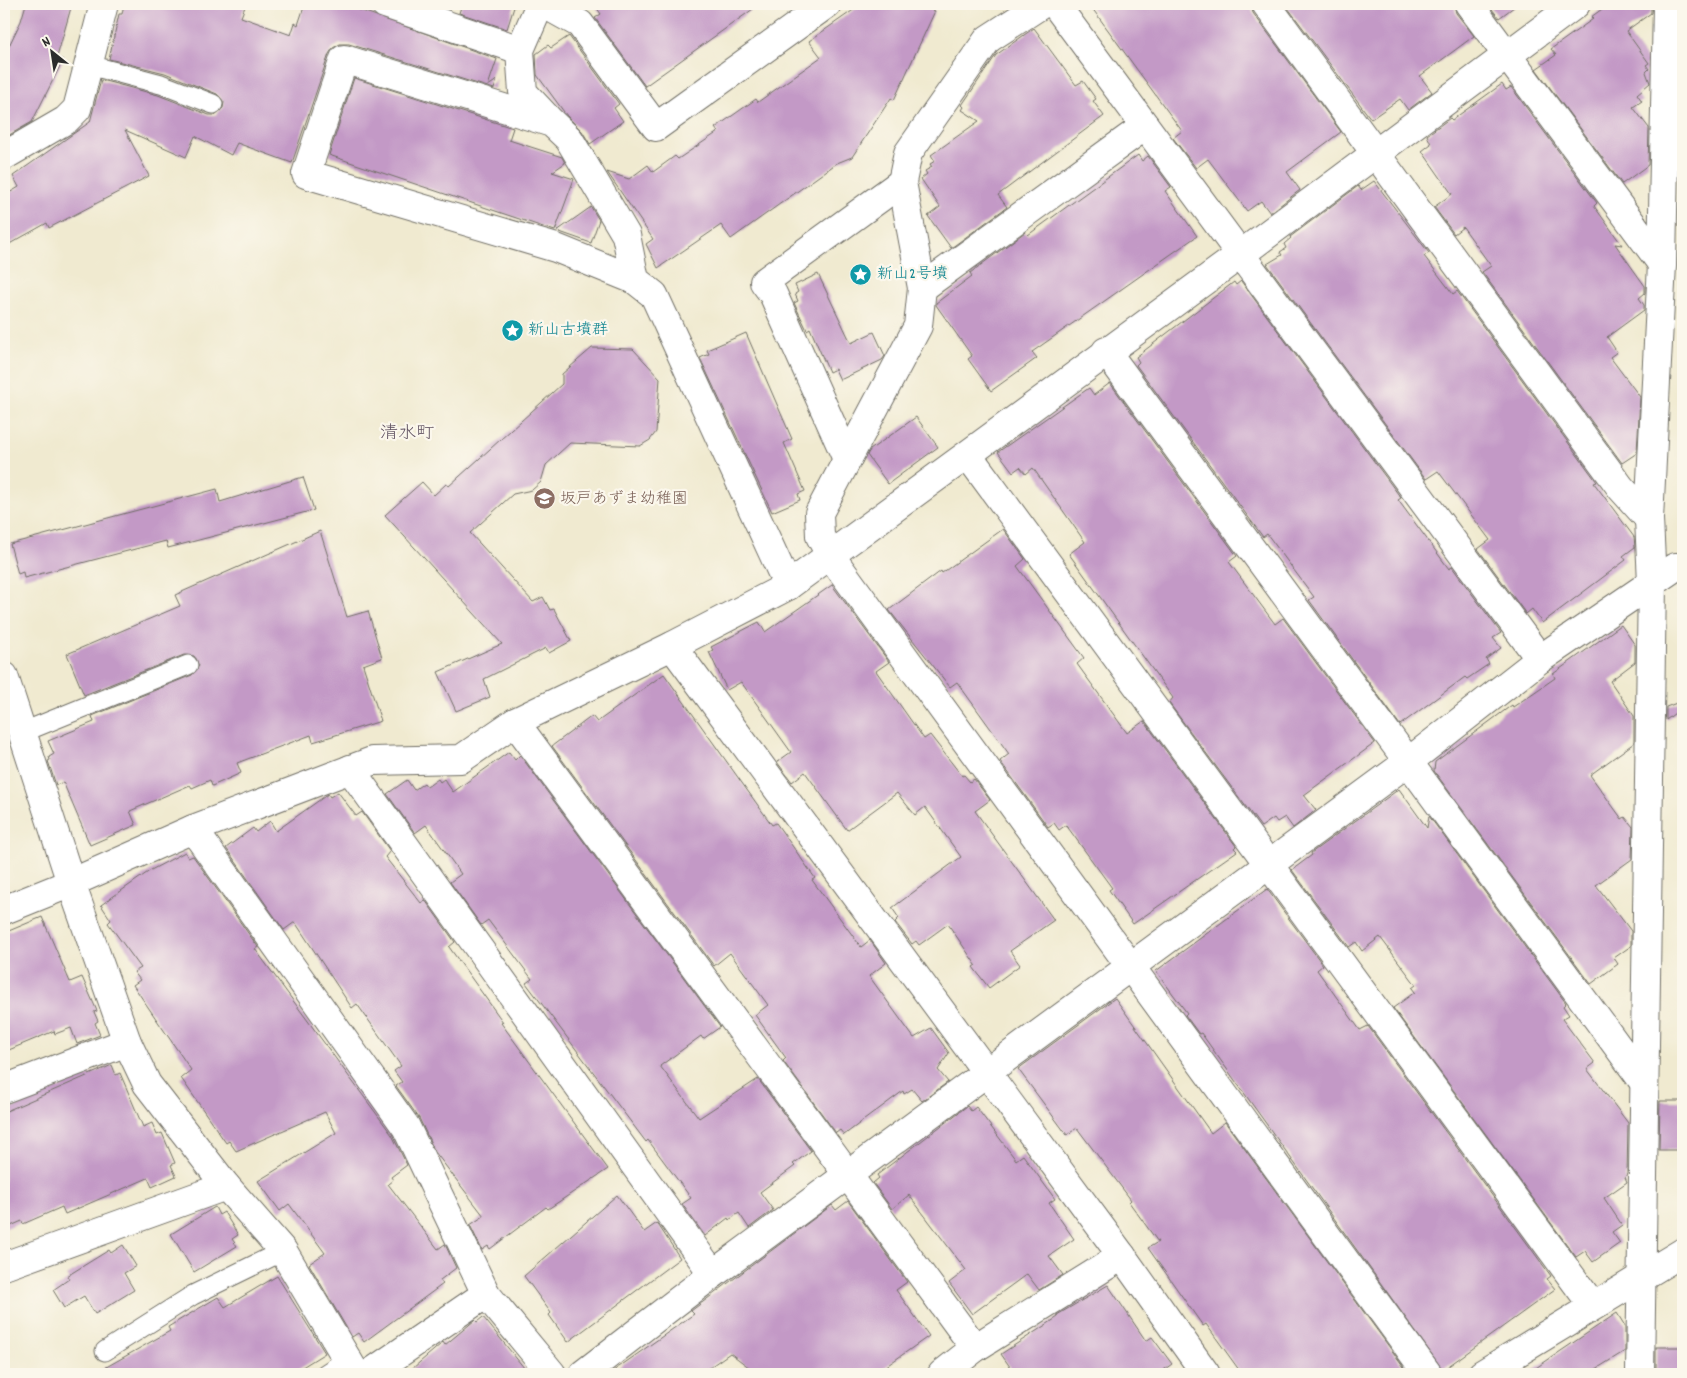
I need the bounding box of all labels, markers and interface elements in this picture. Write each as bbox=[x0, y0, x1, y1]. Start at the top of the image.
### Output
north arrow bbox=[28, 28, 78, 78]
text: N bbox=[39, 32, 55, 53]
place icon: 新山2号墳 bbox=[849, 262, 873, 286]
place label: 新山2号墳 bbox=[877, 263, 948, 286]
place icon: 新山古墳群 bbox=[500, 318, 524, 342]
place label: 新山古墳群 bbox=[528, 319, 608, 342]
district label: 清水町 bbox=[380, 422, 434, 447]
school or university icon: 坂戸あずま幼稚園 bbox=[532, 487, 556, 511]
place label: 坂戸あずま幼稚園 bbox=[560, 488, 688, 511]

